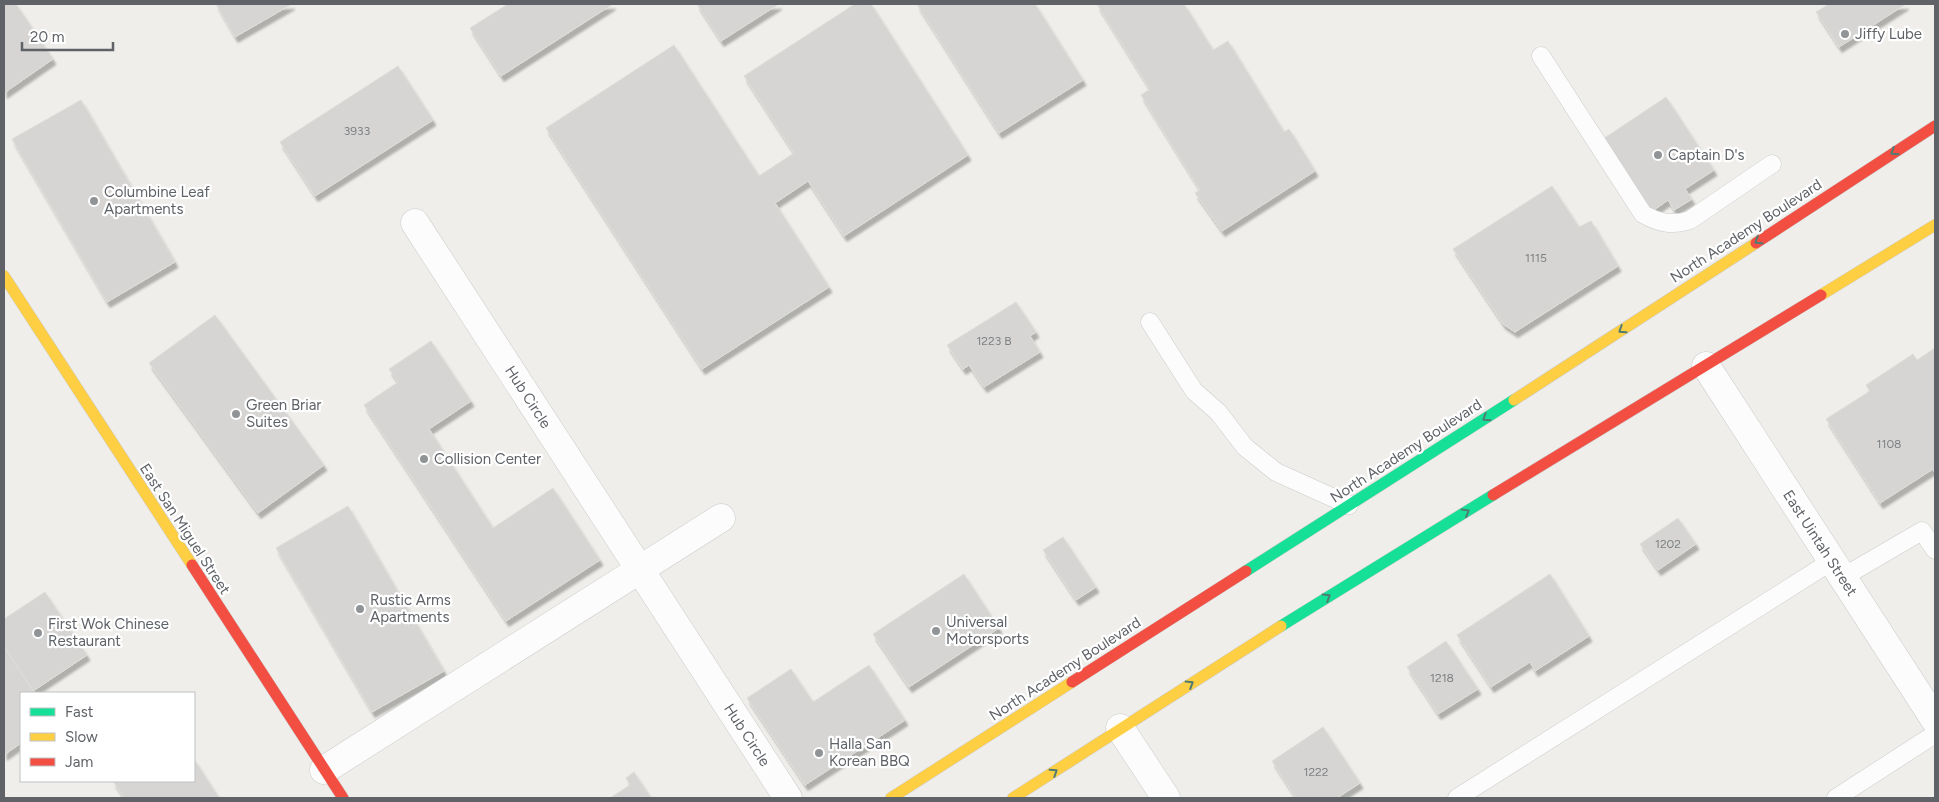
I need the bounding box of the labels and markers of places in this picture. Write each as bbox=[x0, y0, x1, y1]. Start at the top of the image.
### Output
place label: Jiffy Lube bbox=[1855, 25, 1922, 43]
marker: Jiffy Lube bbox=[1839, 28, 1851, 40]
place label: Captain D's bbox=[1668, 146, 1744, 164]
marker: Captain D's bbox=[1652, 149, 1664, 161]
place label: Columbine Leaf Apartments bbox=[104, 183, 210, 218]
marker: Columbine Leaf Apartments bbox=[88, 195, 100, 207]
place label: Green Briar Suites bbox=[246, 396, 321, 431]
marker: Green Briar Suites bbox=[230, 408, 242, 420]
place label: Collision Center bbox=[434, 450, 541, 468]
marker: Collision Center bbox=[418, 453, 430, 465]
place label: Rustic Arms Apartments bbox=[370, 591, 451, 626]
marker: Rustic Arms Apartments bbox=[354, 603, 366, 615]
place label: Universal Motorsports bbox=[946, 613, 1029, 648]
place label: First Wok Chinese Restaurant bbox=[48, 615, 169, 650]
marker: Universal Motorsports bbox=[930, 625, 942, 637]
marker: First Wok Chinese Restaurant bbox=[32, 627, 44, 639]
place label: Halla San Korean BBQ bbox=[829, 735, 910, 770]
marker: Halla San Korean BBQ bbox=[813, 747, 825, 759]

